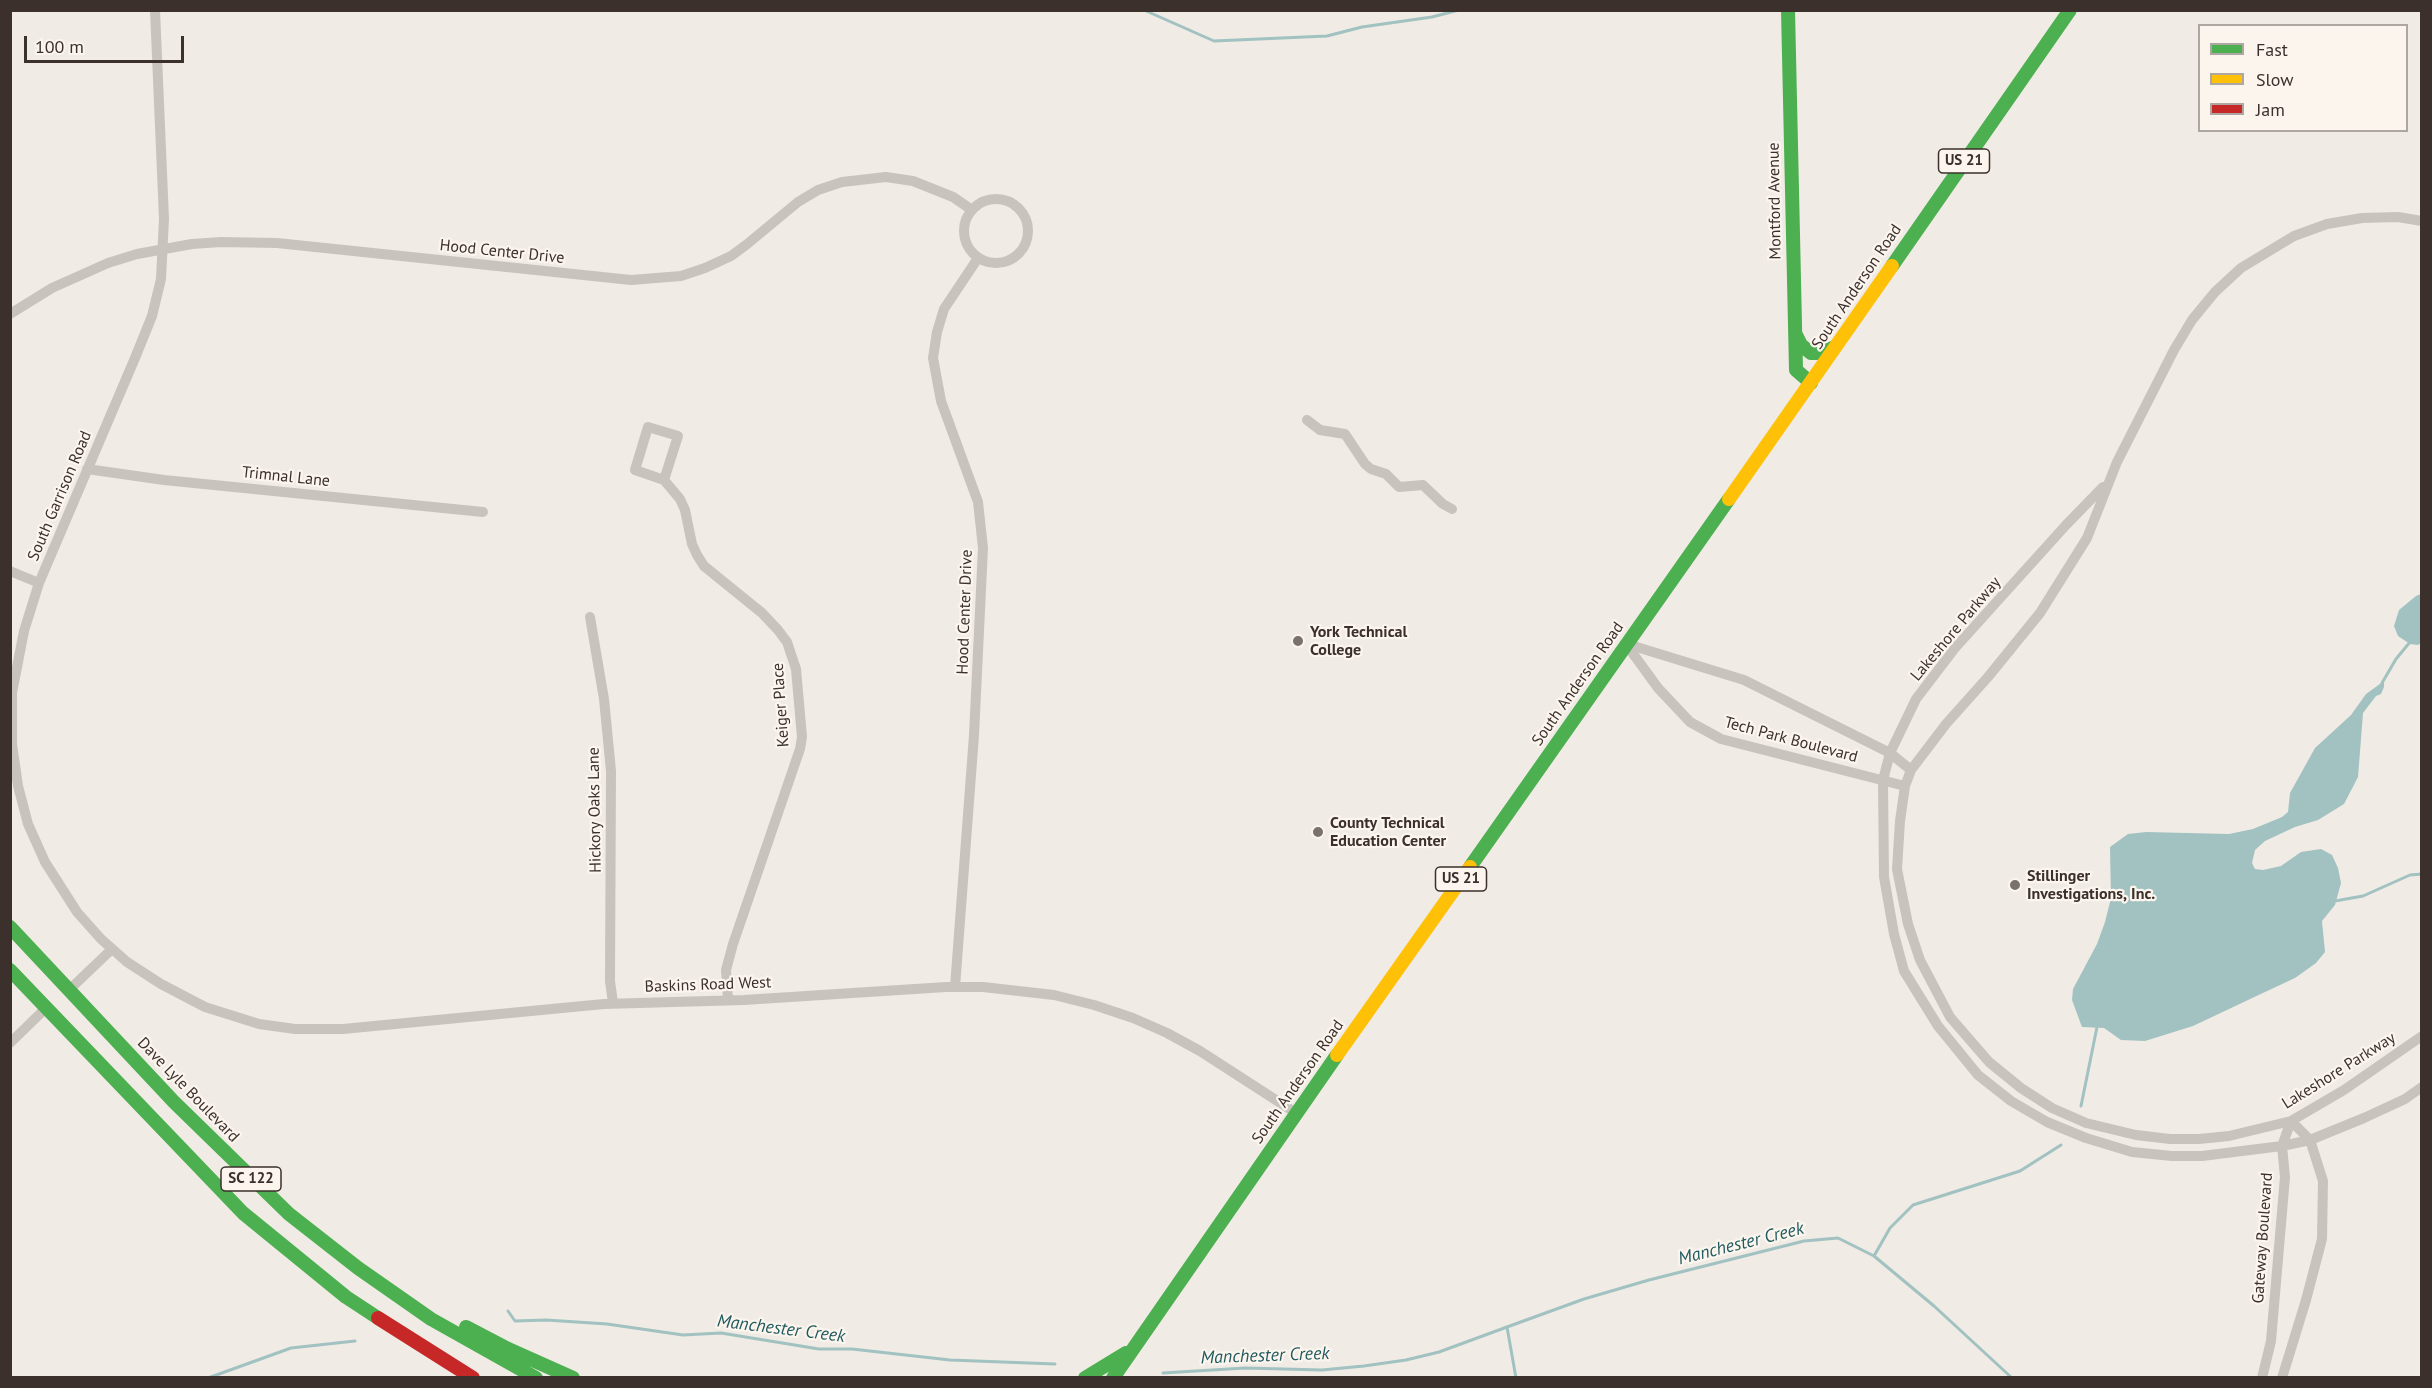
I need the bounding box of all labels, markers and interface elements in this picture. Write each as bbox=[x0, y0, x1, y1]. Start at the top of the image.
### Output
scale bar bbox=[27, 24, 188, 62]
legend bbox=[2198, 24, 2408, 132]
text: 100 m bbox=[35, 35, 84, 58]
text: Fast bbox=[2256, 38, 2288, 61]
text: Slow bbox=[2256, 68, 2294, 91]
text: Jam bbox=[2256, 98, 2285, 121]
street label: Montford Avenue bbox=[1764, 142, 1786, 260]
road number: US 21 bbox=[1938, 149, 1990, 173]
street label: South Anderson Road bbox=[1808, 221, 1906, 353]
street label: Hood Center Drive bbox=[439, 236, 565, 268]
street label: South Garrison Road bbox=[24, 428, 96, 564]
street label: Trimnal Lane bbox=[241, 463, 331, 491]
street label: Hood Center Drive bbox=[953, 549, 977, 675]
street label: Lakeshore Parkway bbox=[1907, 573, 2005, 685]
street label: South Anderson Road bbox=[1528, 618, 1628, 750]
place label: York Technical College bbox=[1310, 622, 1407, 660]
marker: York Technical College bbox=[1291, 634, 1305, 648]
street label: Keiger Place bbox=[768, 662, 794, 748]
street label: Tech Park Boulevard bbox=[1722, 713, 1860, 767]
street label: Hickory Oaks Lane bbox=[584, 747, 606, 873]
place label: County Technical Education Center bbox=[1330, 813, 1446, 851]
marker: County Technical Education Center bbox=[1311, 825, 1325, 839]
place label: Stillinger Investigations, Inc. bbox=[2027, 866, 2155, 904]
road number: US 21 bbox=[1436, 867, 1486, 891]
marker: Stillinger Investigations, Inc. bbox=[2008, 878, 2022, 892]
street label: Baskins Road West bbox=[644, 973, 772, 997]
street label: South Anderson Road bbox=[1248, 1016, 1348, 1148]
street label: Lakeshore Parkway bbox=[2279, 1028, 2399, 1114]
street label: Dave Lyle Boulevard bbox=[133, 1034, 243, 1146]
road number: SC 122 bbox=[221, 1167, 281, 1191]
street label: Gateway Boulevard bbox=[2249, 1172, 2277, 1304]
water label: Manchester Creek bbox=[1676, 1218, 1806, 1270]
water label: Manchester Creek bbox=[716, 1310, 846, 1348]
water label: Manchester Creek bbox=[1200, 1343, 1330, 1369]

